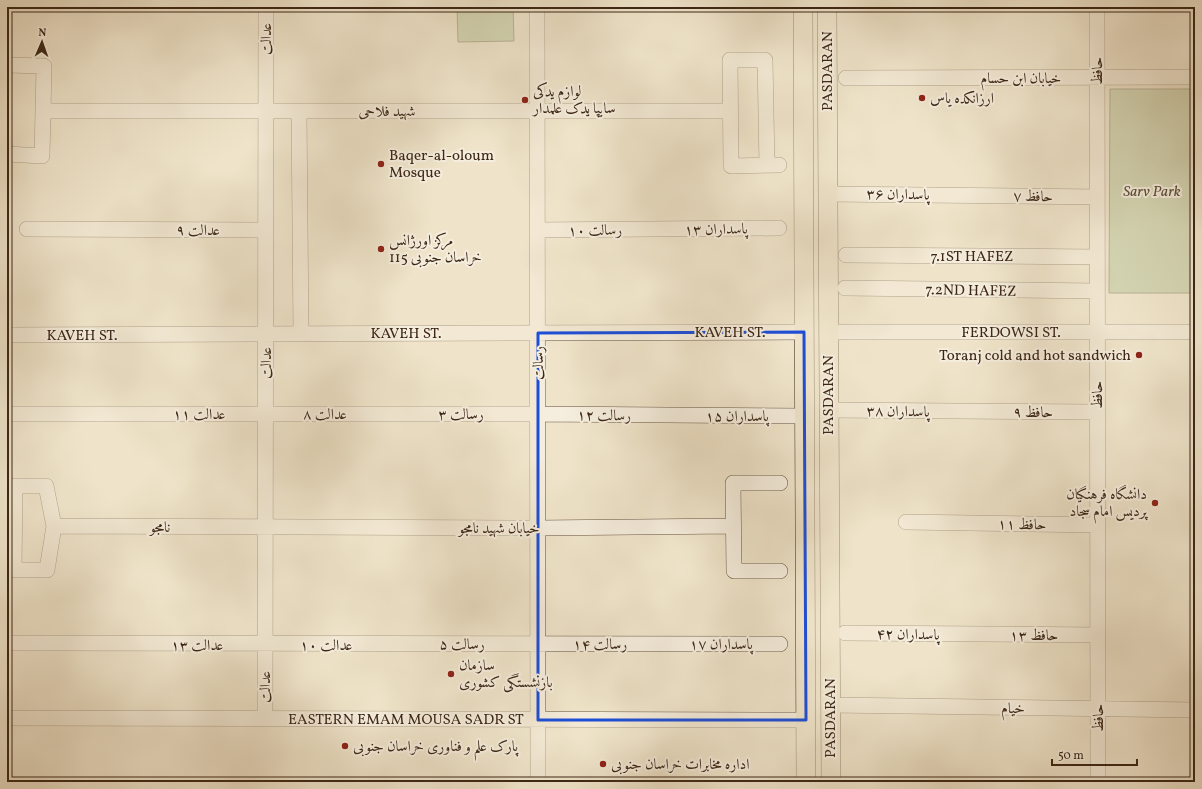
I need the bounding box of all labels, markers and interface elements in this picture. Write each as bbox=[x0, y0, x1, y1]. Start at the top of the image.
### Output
north arrow bbox=[22, 22, 62, 62]
street label: عدالت bbox=[257, 23, 278, 55]
text: N bbox=[38, 26, 47, 41]
street label: PASDARAN bbox=[818, 31, 839, 111]
street label: حافظ bbox=[1088, 57, 1109, 85]
street label: خیابان ابن حسام bbox=[981, 69, 1061, 91]
place label: لوازم یدکی سایپا یدک علمدار bbox=[531, 81, 615, 120]
place label: ارزانکده یاس bbox=[930, 89, 994, 110]
marker: ارزانکده یاس bbox=[917, 93, 927, 103]
marker: لوازم یدکی سایپا یدک علمدار bbox=[520, 95, 530, 105]
street label: شهید فلاحی bbox=[359, 102, 415, 123]
place label: Baqer-al-oloum Mosque bbox=[389, 146, 494, 184]
marker: Baqer-al-oloum Mosque bbox=[376, 159, 386, 169]
park label: Sarv Park bbox=[1123, 182, 1181, 203]
street label: پاسداران ۳۶ bbox=[866, 184, 931, 207]
street label: حافظ ۷ bbox=[1013, 187, 1053, 208]
street label: پاسداران ۱۳ bbox=[684, 219, 749, 242]
street label: عدالت ۹ bbox=[176, 221, 220, 242]
street label: رسالت ۱۰ bbox=[568, 221, 622, 242]
place label: مرکز اورژانس 115 خراسان جنوبی bbox=[389, 231, 482, 269]
marker: مرکز اورژانس 115 خراسان جنوبی bbox=[376, 244, 386, 254]
street label: 7.1ST HAFEZ bbox=[931, 247, 1013, 268]
street label: 7.2ND HAFEZ bbox=[925, 280, 1017, 303]
street label: KAVEH ST. bbox=[695, 323, 765, 344]
street label: FERDOWSI ST. bbox=[961, 323, 1061, 344]
street label: KAVEH ST. bbox=[371, 324, 441, 345]
street label: KAVEH ST. bbox=[47, 326, 117, 347]
street label: رسالت bbox=[529, 346, 550, 380]
place label: Toranj cold and hot sandwich bbox=[939, 346, 1131, 367]
street label: عدالت bbox=[257, 347, 278, 379]
marker: Toranj cold and hot sandwich bbox=[1134, 350, 1144, 360]
street label: PASDARAN bbox=[819, 355, 840, 435]
street label: حافظ bbox=[1088, 381, 1109, 409]
street label: پاسداران ۳۸ bbox=[866, 401, 931, 424]
street label: حافظ ۹ bbox=[1013, 403, 1053, 424]
street label: عدالت ۱۱ bbox=[173, 405, 225, 426]
street label: عدالت ۸ bbox=[303, 405, 347, 426]
street label: رسالت ۳ bbox=[438, 405, 484, 426]
street label: رسالت ۱۲ bbox=[577, 406, 631, 427]
street label: پاسداران ۱۵ bbox=[705, 407, 770, 428]
place label: دانشگاه فرهنگیان پردیس امام سجاد bbox=[1066, 484, 1148, 524]
marker: دانشگاه فرهنگیان پردیس امام سجاد bbox=[1150, 498, 1160, 508]
street label: حافظ ۱۱ bbox=[997, 515, 1047, 536]
street label: نامجو bbox=[148, 518, 170, 539]
street label: خیابان شهید نامجو bbox=[456, 519, 540, 540]
street label: پاسداران ۴۲ bbox=[876, 624, 941, 647]
street label: حافظ ۱۳ bbox=[1010, 626, 1058, 647]
street label: رسالت ۵ bbox=[439, 635, 485, 656]
street label: رسالت ۱۴ bbox=[573, 635, 627, 656]
street label: پاسداران ۱۷ bbox=[689, 635, 754, 656]
street label: عدالت ۱۳ bbox=[171, 636, 223, 657]
street label: عدالت ۱۰ bbox=[300, 636, 352, 657]
place label: سازمان بازنشستگی کشوری bbox=[459, 656, 553, 694]
marker: سازمان بازنشستگی کشوری bbox=[446, 669, 456, 679]
street label: عدالت bbox=[256, 671, 277, 703]
street label: PASDARAN bbox=[821, 678, 842, 758]
street label: خیام bbox=[1001, 699, 1025, 721]
street label: حافظ bbox=[1089, 704, 1110, 732]
street label: EASTERN EMAM MOUSA SADR ST bbox=[288, 710, 524, 731]
place label: پارک علم و فناوری خراسان جنوبی bbox=[353, 737, 519, 761]
marker: پارک علم و فناوری خراسان جنوبی bbox=[340, 741, 350, 751]
scale bar bbox=[1052, 741, 1137, 767]
text: 50 m bbox=[1058, 748, 1084, 764]
place label: اداره مخابرات خراسان جنوبی bbox=[611, 755, 749, 776]
marker: اداره مخابرات خراسان جنوبی bbox=[598, 759, 608, 769]

